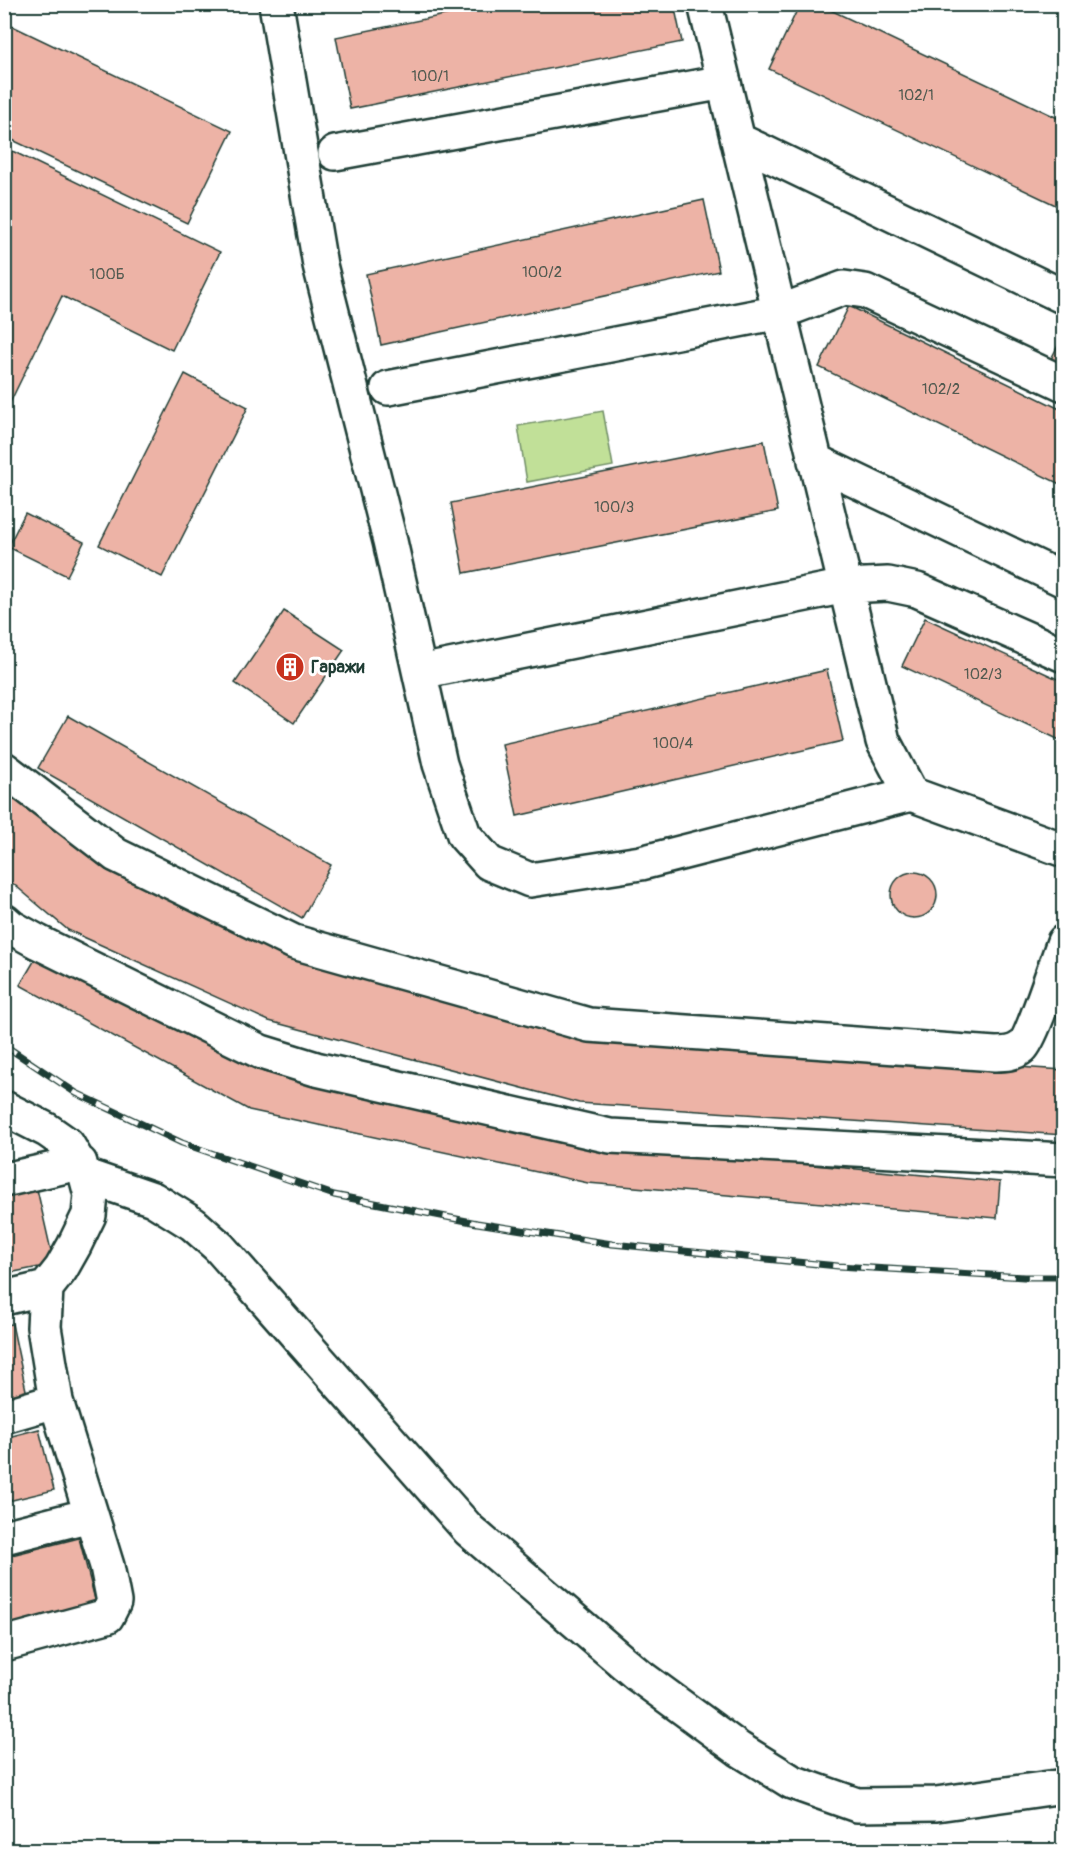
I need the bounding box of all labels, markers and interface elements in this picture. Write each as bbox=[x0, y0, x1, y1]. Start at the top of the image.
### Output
house number: 100/1 bbox=[411, 67, 449, 86]
house number: 102/1 bbox=[898, 86, 934, 105]
house number: 100/2 bbox=[522, 263, 562, 282]
house number: 100Б bbox=[89, 265, 125, 284]
house number: 102/2 bbox=[922, 380, 960, 399]
house number: 100/3 bbox=[594, 498, 634, 517]
building icon: Гаражи bbox=[274, 651, 306, 683]
place label: Гаражи bbox=[311, 656, 364, 679]
house number: 102/3 bbox=[964, 665, 1002, 684]
house number: 100/4 bbox=[653, 734, 694, 753]

